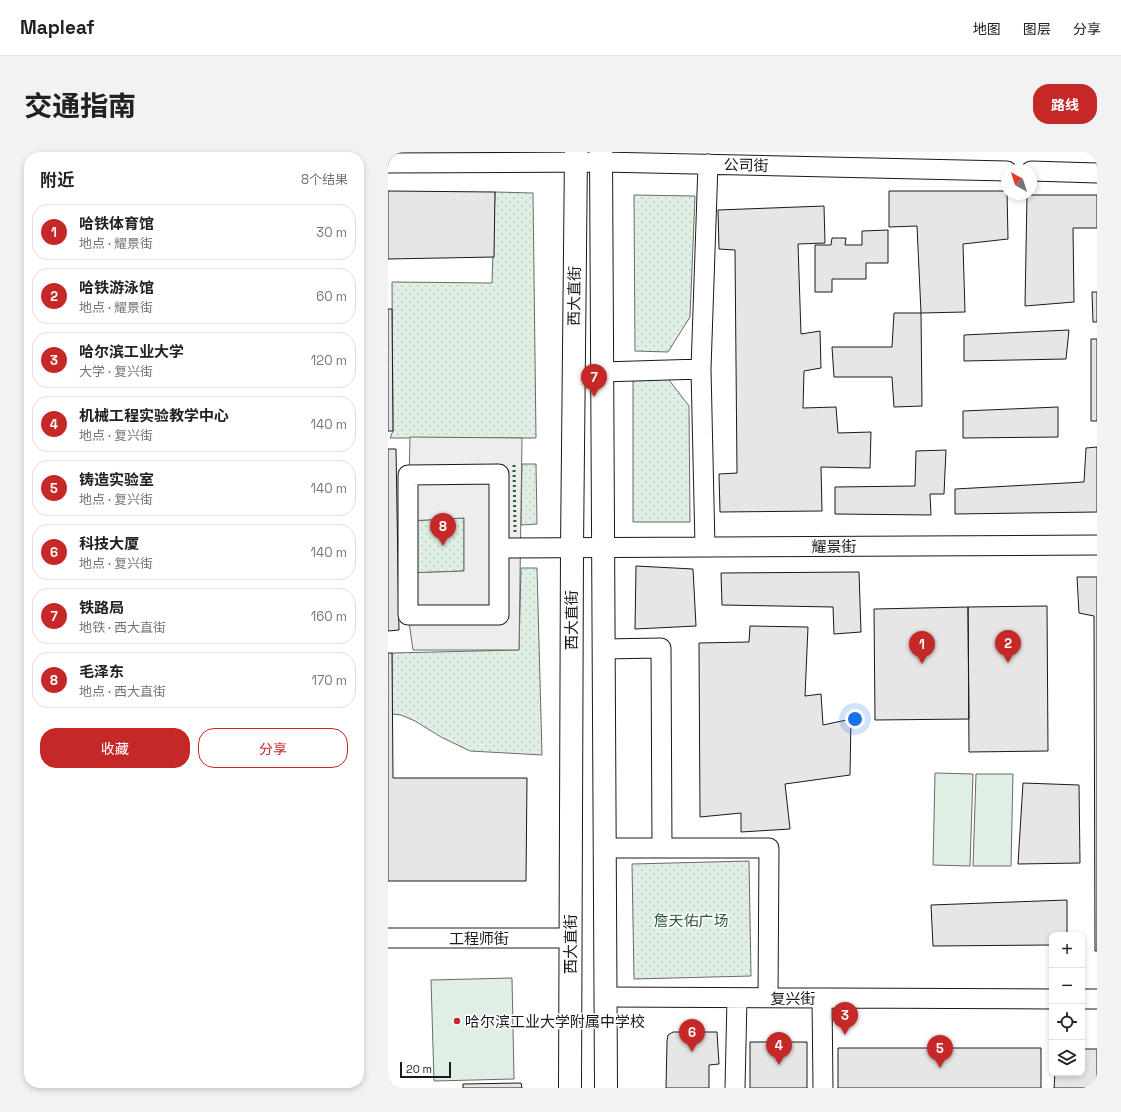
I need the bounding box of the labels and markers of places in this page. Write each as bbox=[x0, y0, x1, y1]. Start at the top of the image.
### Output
pin: 7 bbox=[581, 364, 607, 397]
pin: 8 bbox=[430, 513, 456, 546]
pin: 2 bbox=[995, 630, 1021, 663]
pin: 1 bbox=[909, 631, 935, 664]
pin: 3 bbox=[832, 1002, 858, 1035]
place label: 哈尔滨工业大学附属中学校 bbox=[465, 1012, 645, 1031]
marker: 哈尔滨工业大学附属中学校 bbox=[452, 1016, 462, 1026]
pin: 6 bbox=[679, 1019, 705, 1052]
pin: 4 bbox=[766, 1032, 792, 1065]
pin: 5 bbox=[927, 1035, 953, 1068]

